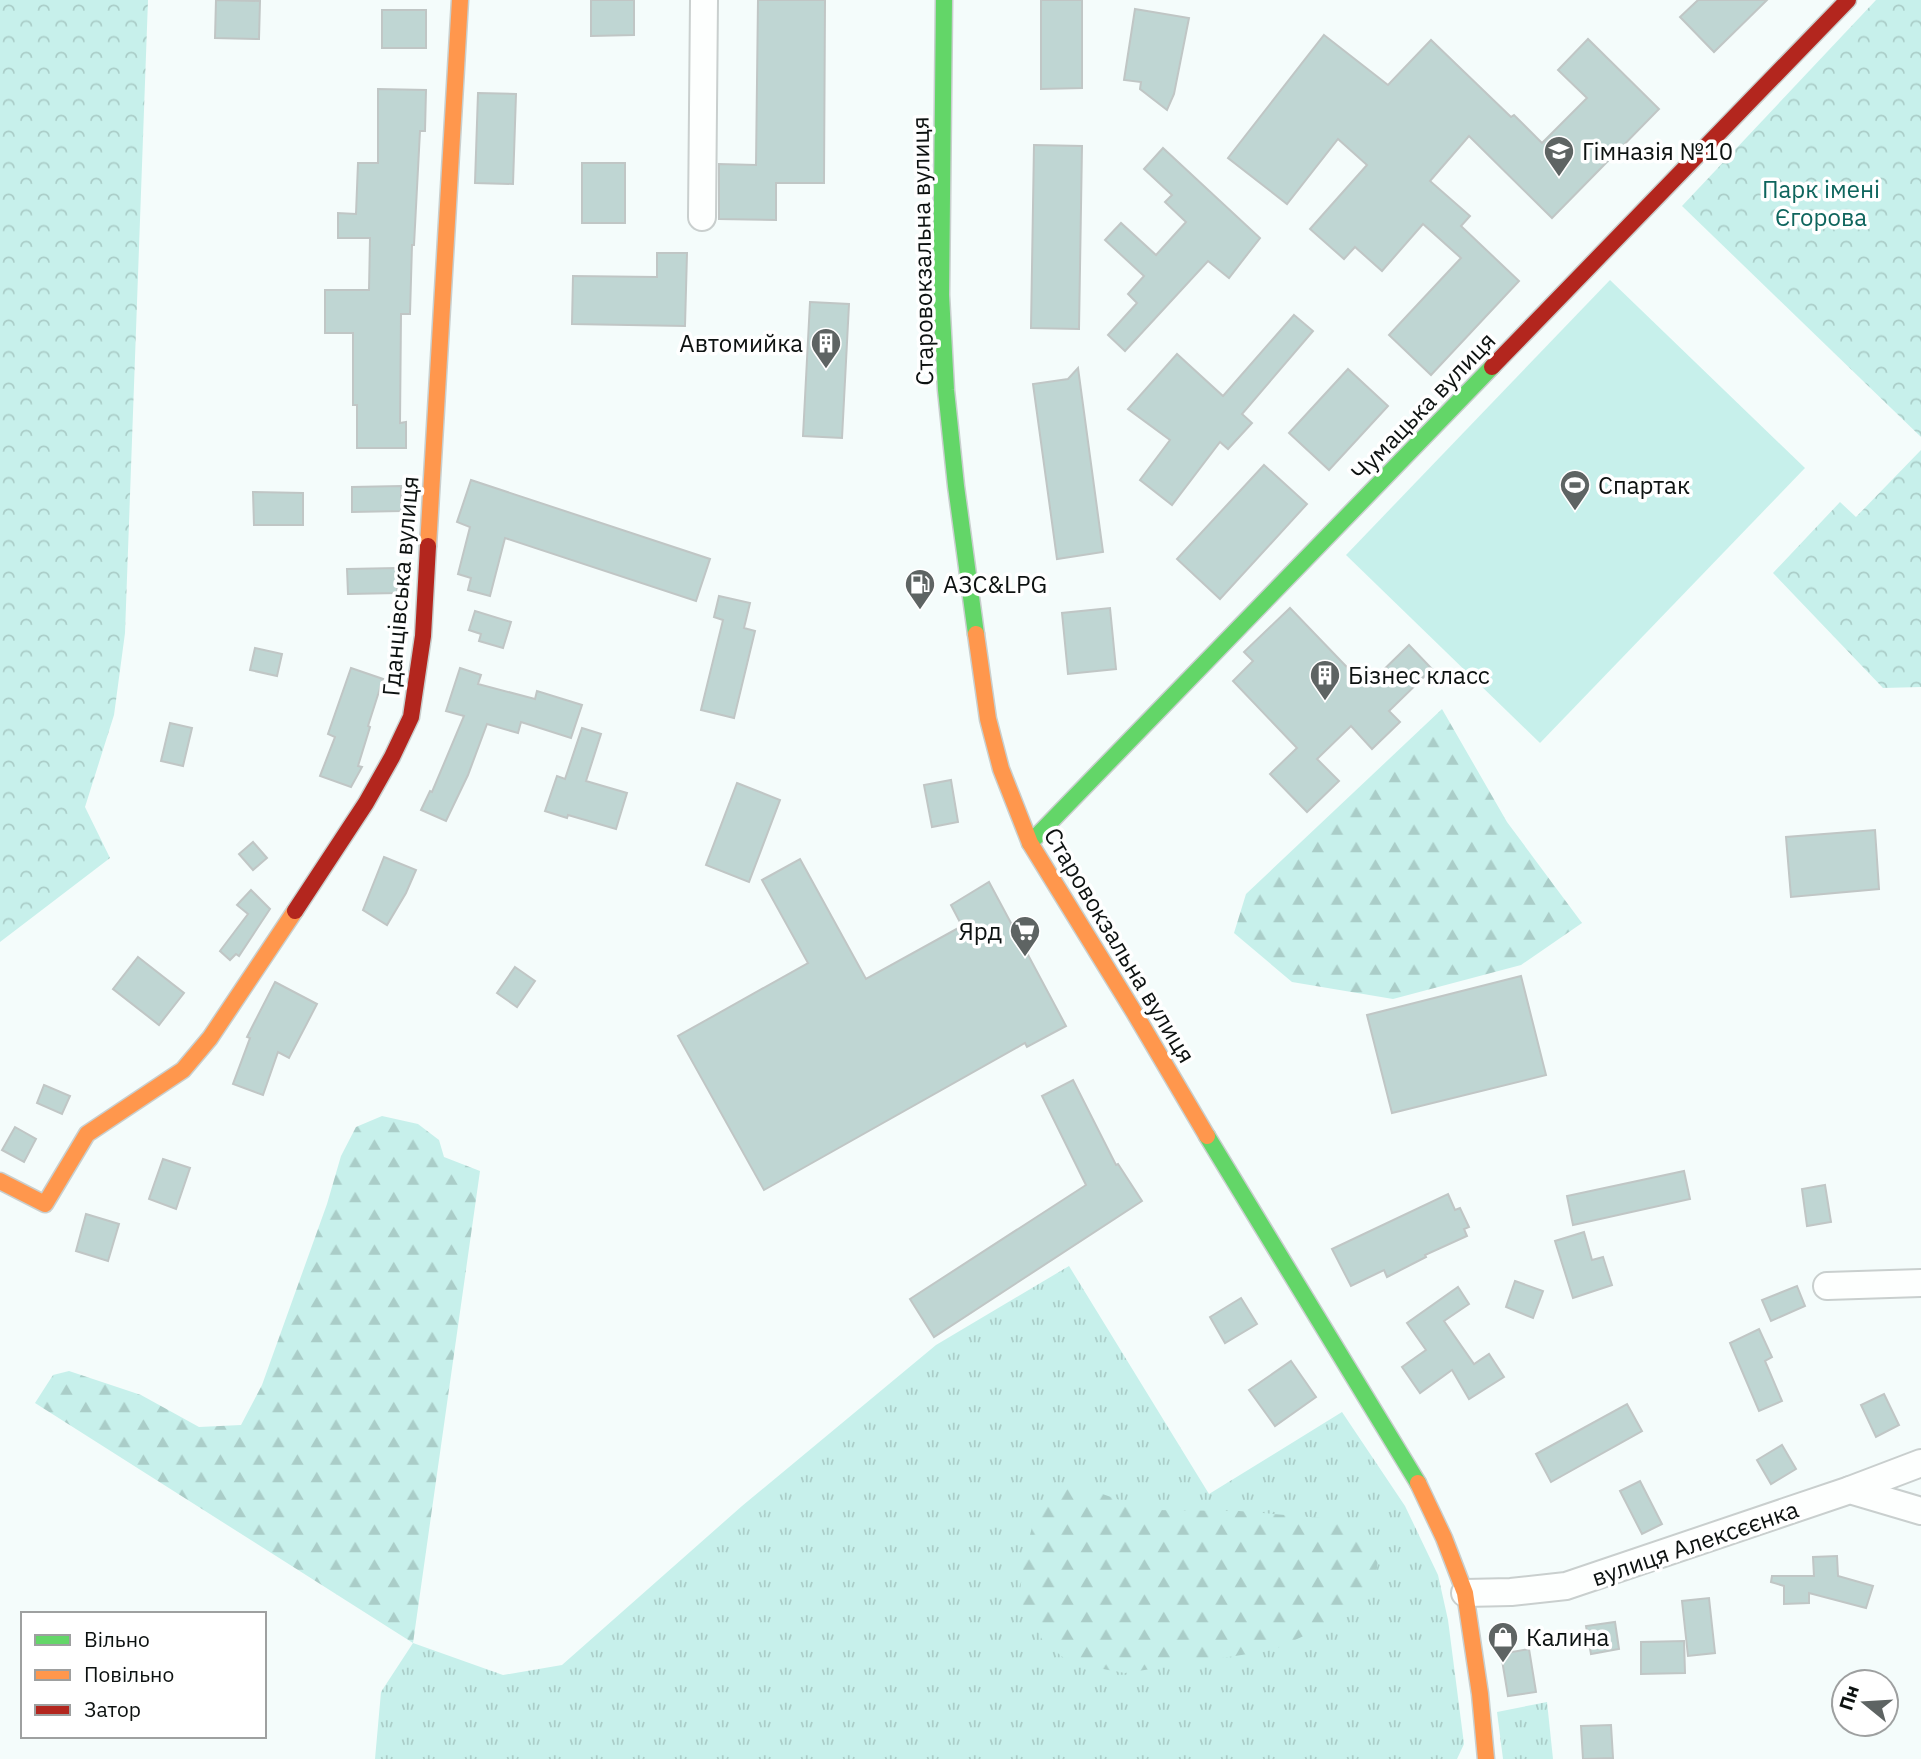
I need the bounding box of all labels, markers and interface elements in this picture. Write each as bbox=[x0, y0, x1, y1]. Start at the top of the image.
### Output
street label: Старовокзальна вулиця bbox=[904, 116, 940, 386]
school or university icon: Гімназія №10 bbox=[1542, 134, 1576, 178]
place label: Гімназія №10 bbox=[1582, 135, 1733, 167]
park label: Парк імені Єгорова bbox=[1762, 173, 1880, 233]
street label: Чумацька вулиця bbox=[1344, 325, 1502, 487]
building icon: Автомийка bbox=[809, 326, 843, 370]
place label: Автомийка bbox=[679, 327, 803, 359]
sports icon: Спартак bbox=[1558, 468, 1592, 512]
place label: Спартак bbox=[1598, 469, 1690, 501]
street label: Гданцівська вулиця bbox=[374, 475, 426, 697]
fuel station icon: АЗС&LPG bbox=[903, 567, 937, 611]
place label: АЗС&LPG bbox=[943, 568, 1047, 600]
building icon: Бізнес класс bbox=[1308, 658, 1342, 702]
place label: Бізнес класс bbox=[1348, 659, 1490, 691]
street label: Старовокзальна вулиця bbox=[1037, 821, 1203, 1069]
supermarket icon: Ярд bbox=[1008, 914, 1042, 958]
place label: Ярд bbox=[958, 915, 1002, 947]
street label: вулиця Алексєєнка bbox=[1587, 1493, 1803, 1593]
legend bbox=[21, 1612, 266, 1738]
shop icon: Калина bbox=[1486, 1620, 1520, 1664]
place label: Калина bbox=[1526, 1621, 1610, 1653]
text: Вільно bbox=[84, 1625, 150, 1653]
text: Повільно bbox=[84, 1660, 174, 1688]
north arrow bbox=[1830, 1668, 1900, 1738]
text: Пн bbox=[1834, 1682, 1864, 1713]
text: Затор bbox=[84, 1695, 141, 1723]

